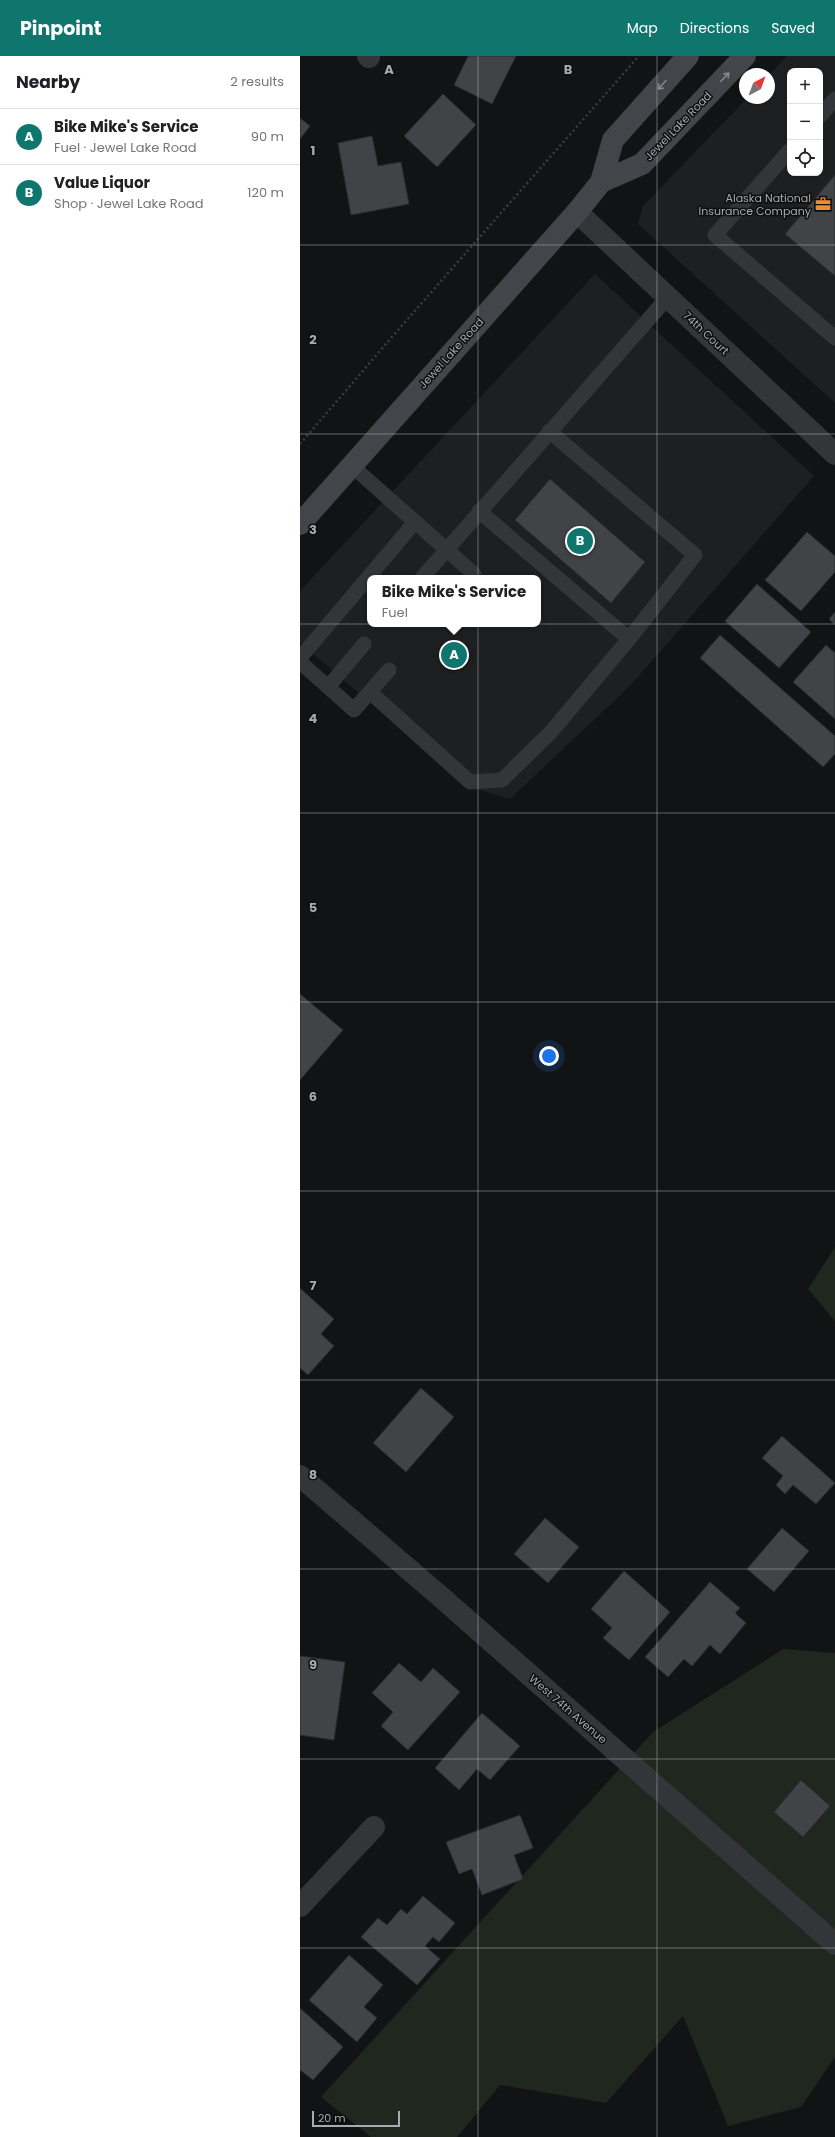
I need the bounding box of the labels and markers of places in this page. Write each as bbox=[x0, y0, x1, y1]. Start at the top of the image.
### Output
place label: Alaska National Insurance Company bbox=[698, 190, 812, 219]
office icon: Alaska National Insurance Company bbox=[814, 195, 832, 213]
pin: B bbox=[567, 526, 593, 556]
pin: A bbox=[441, 640, 467, 670]

